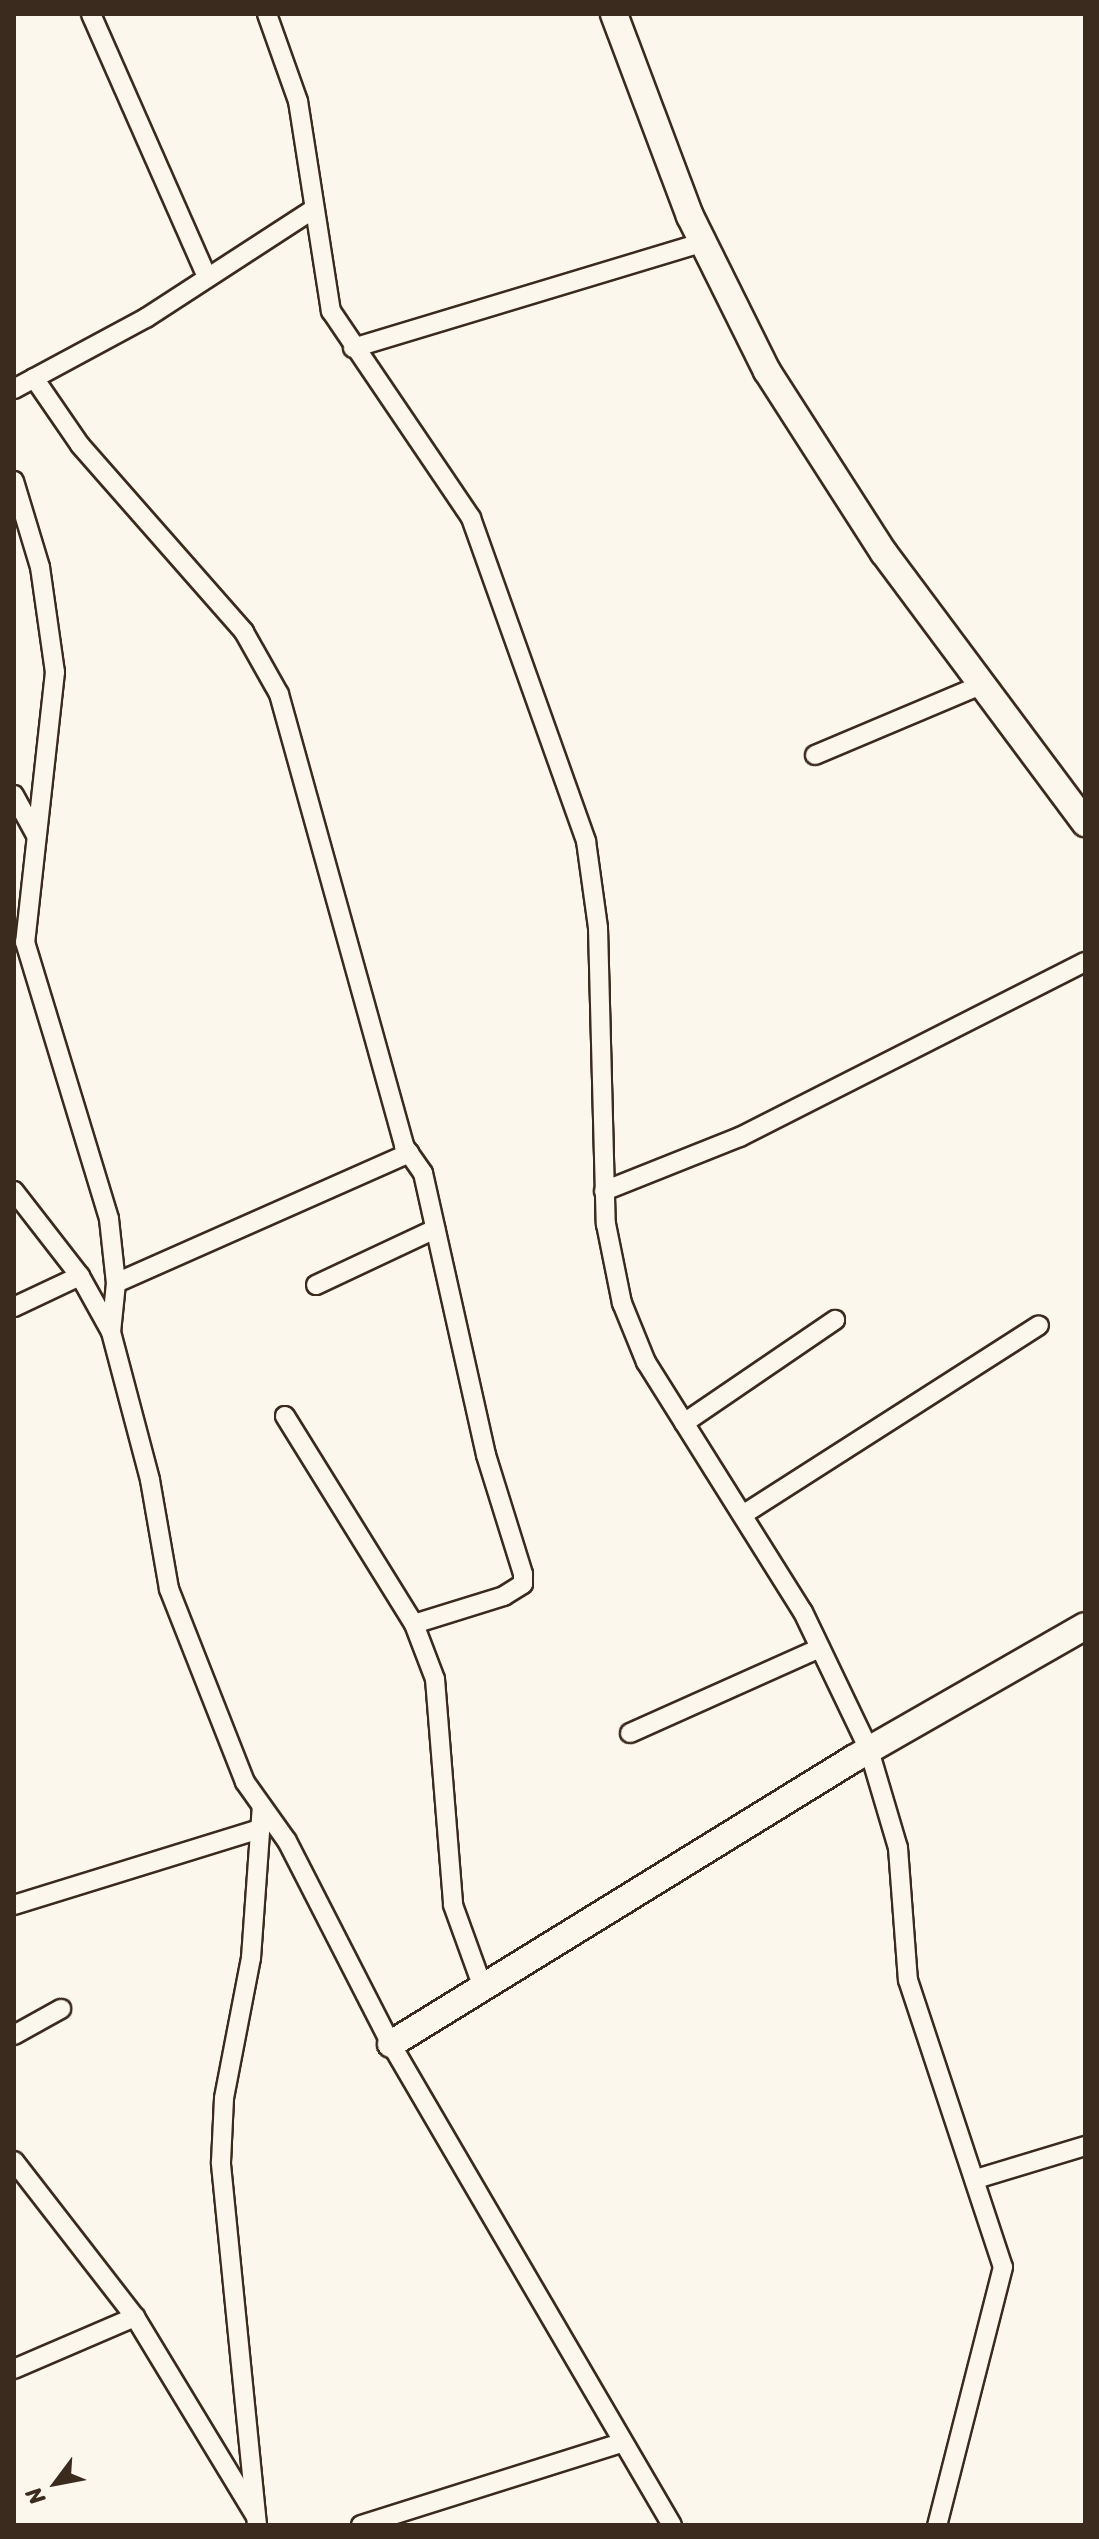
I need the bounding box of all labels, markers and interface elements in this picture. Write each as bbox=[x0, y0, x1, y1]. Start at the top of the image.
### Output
north arrow bbox=[16, 2443, 96, 2523]
text: N bbox=[15, 2479, 56, 2513]

